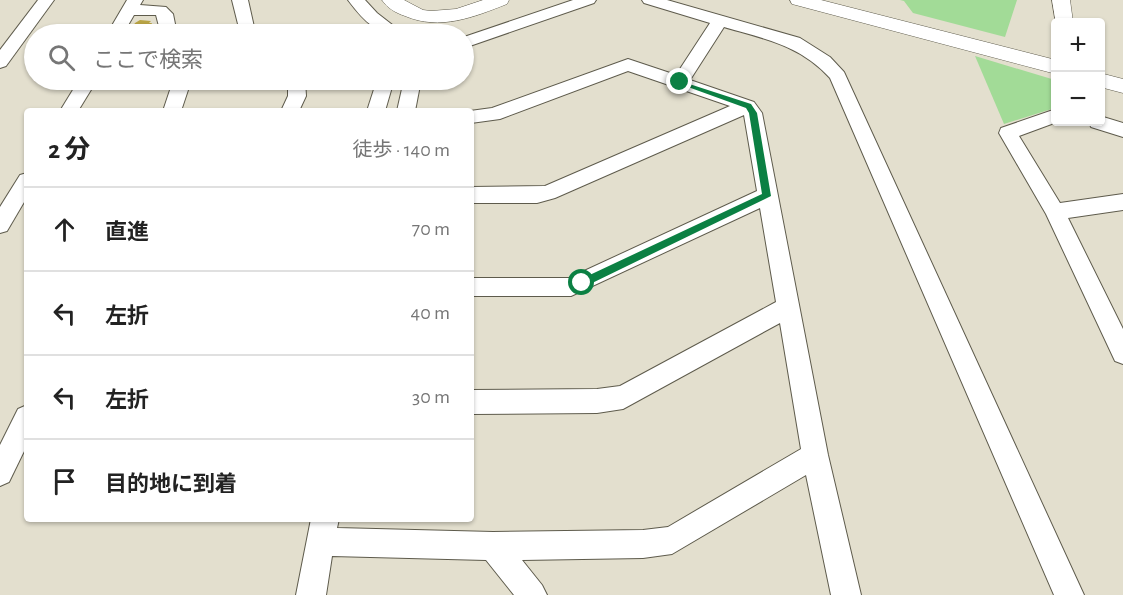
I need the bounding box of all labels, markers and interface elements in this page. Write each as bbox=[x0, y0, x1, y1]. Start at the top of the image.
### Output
map controls bbox=[1051, 18, 1105, 126]
button: + bbox=[1051, 18, 1105, 72]
search box bbox=[24, 24, 474, 90]
icon: search bbox=[45, 41, 78, 74]
text: ここで検索 bbox=[93, 49, 203, 71]
route end bbox=[666, 68, 692, 94]
button: − bbox=[1051, 72, 1105, 126]
text: 2 分 bbox=[48, 137, 90, 163]
text: 徒歩 · 140 m bbox=[352, 140, 450, 160]
icon: ahead bbox=[48, 213, 81, 246]
text: 70 m bbox=[412, 219, 450, 239]
text: 直進 bbox=[105, 221, 149, 243]
route start bbox=[568, 269, 594, 295]
icon: left bbox=[48, 297, 81, 330]
text: 40 m bbox=[411, 303, 450, 323]
text: 左折 bbox=[105, 305, 149, 327]
icon: left bbox=[48, 381, 81, 414]
text: 30 m bbox=[412, 387, 450, 407]
text: 左折 bbox=[105, 389, 149, 411]
icon: arrive bbox=[48, 465, 81, 498]
text: 目的地に到着 bbox=[105, 473, 237, 495]

